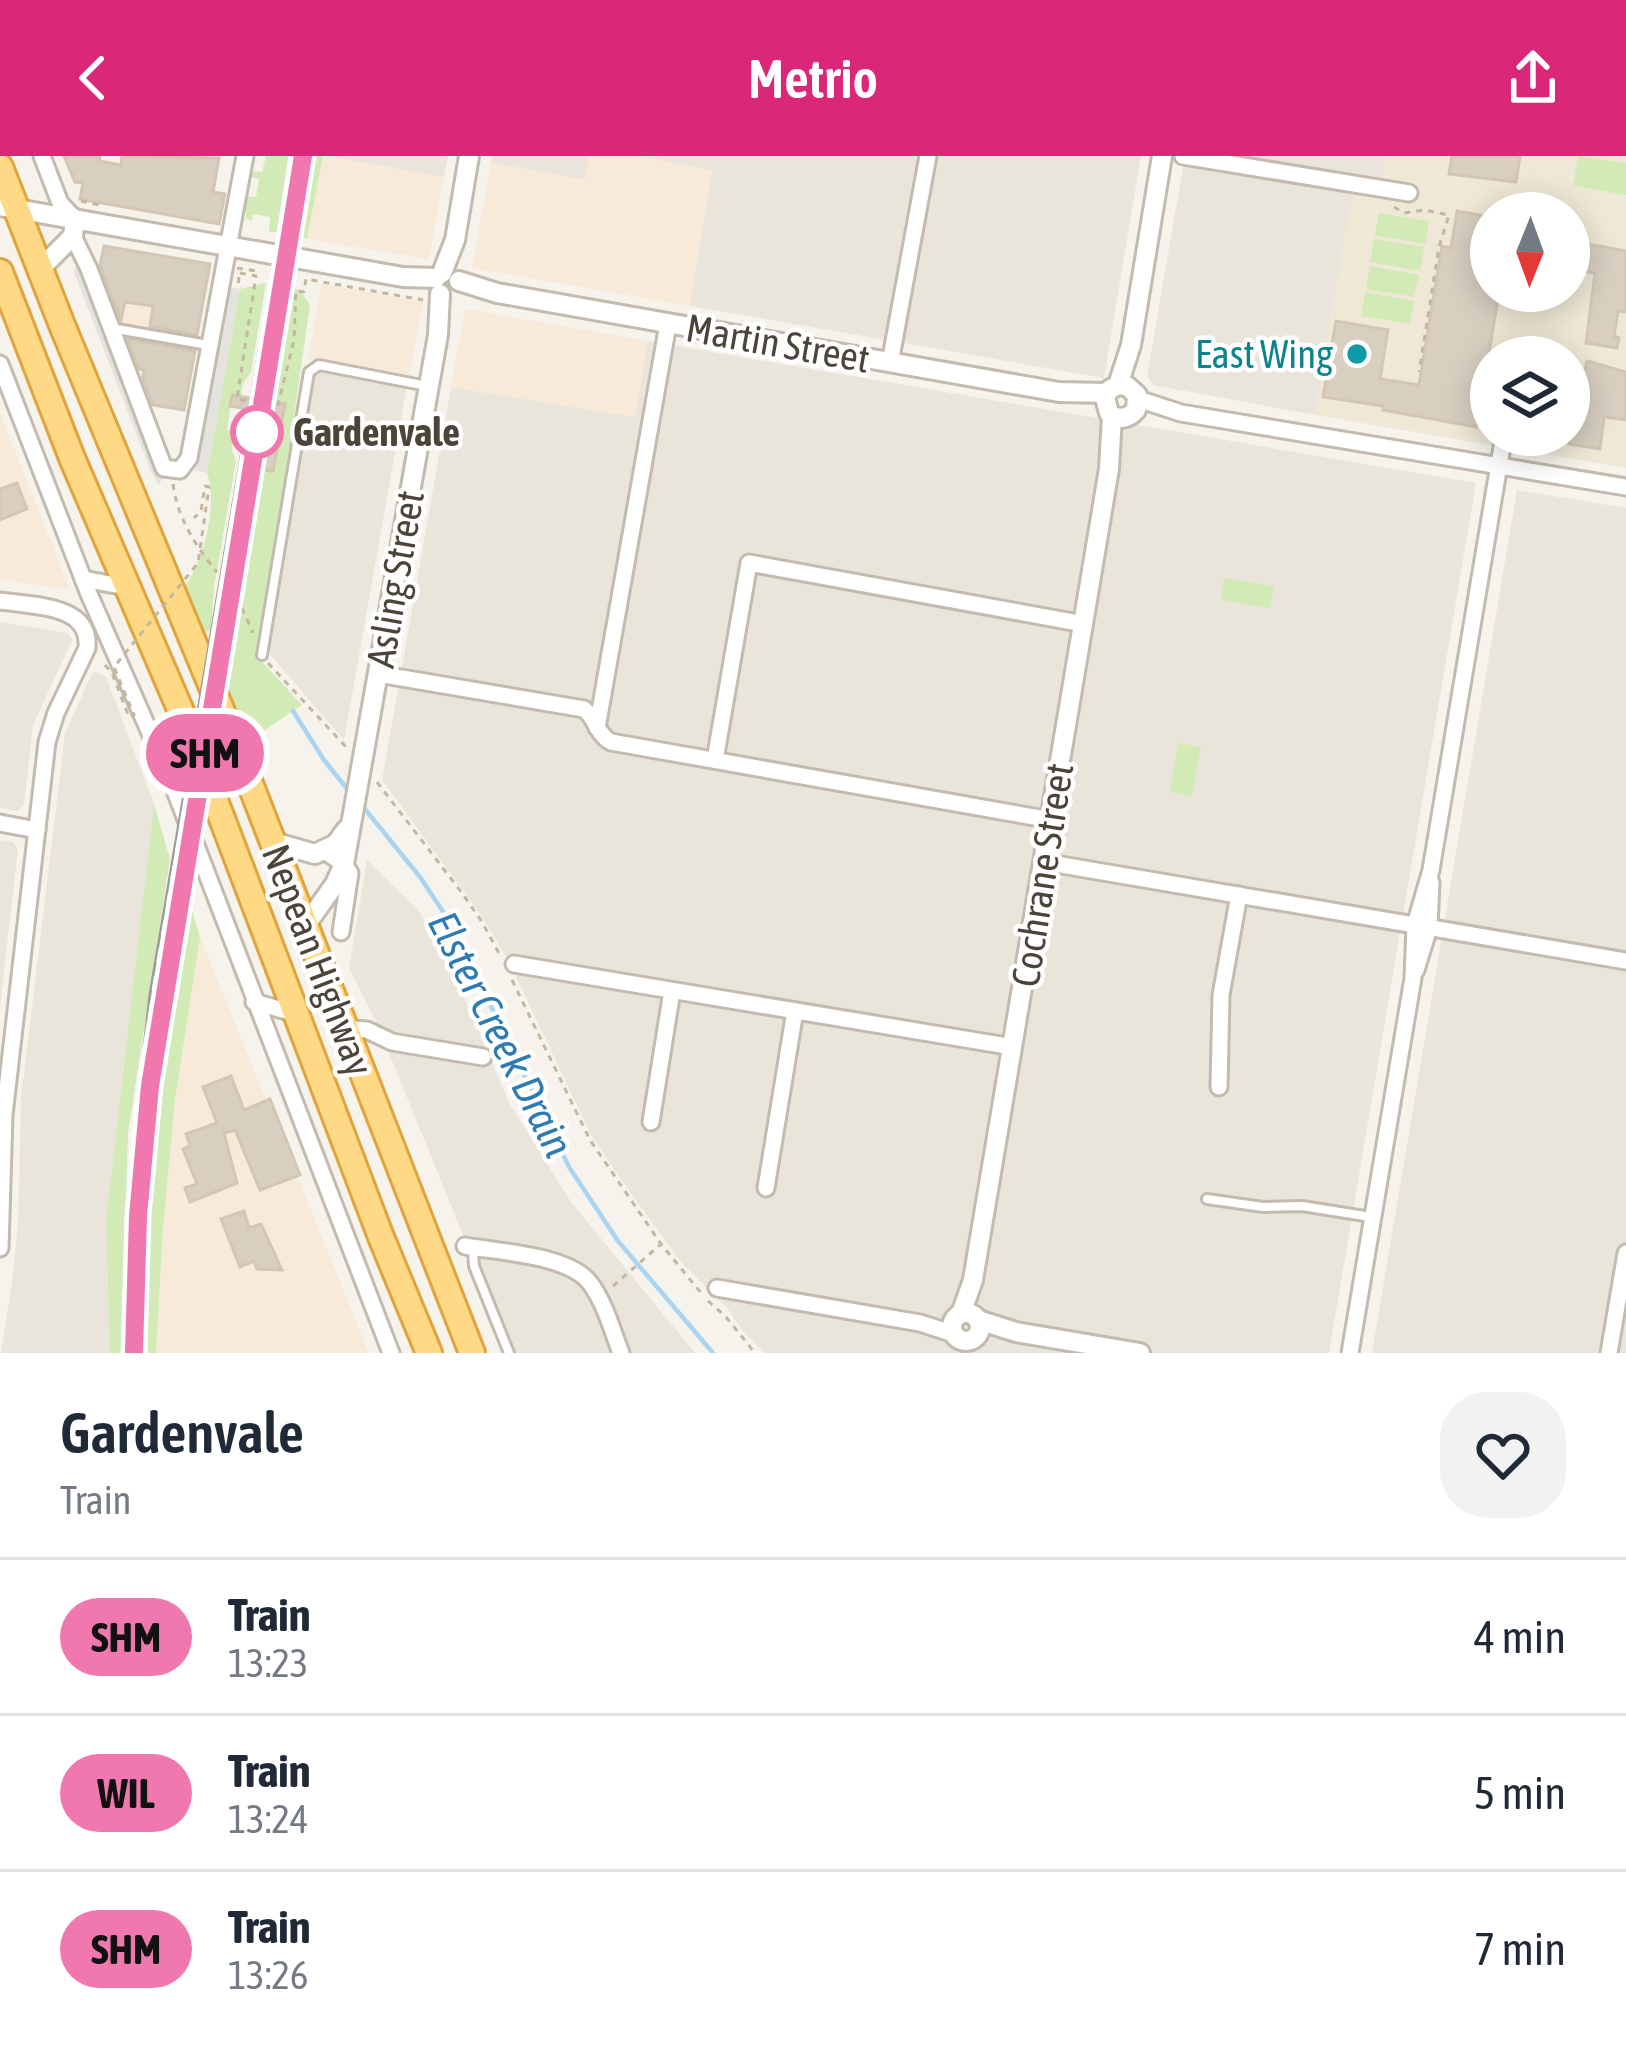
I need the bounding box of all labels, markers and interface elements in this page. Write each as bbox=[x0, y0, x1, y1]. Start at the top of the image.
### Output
icon: back bbox=[60, 45, 126, 111]
icon: share bbox=[1500, 45, 1566, 111]
text: Metrio bbox=[748, 48, 878, 109]
north arrow bbox=[1470, 192, 1590, 312]
map controls bbox=[1470, 192, 1590, 456]
street label: Martin Street bbox=[683, 305, 873, 381]
place label: East Wing bbox=[1195, 332, 1333, 376]
button: layers bbox=[1470, 336, 1590, 456]
marker: East Wing bbox=[1344, 341, 1370, 367]
marker: Gardenvale bbox=[232, 407, 282, 457]
place label: Gardenvale bbox=[293, 410, 460, 454]
street label: Asling Street bbox=[358, 487, 432, 671]
line badge: SHM bbox=[136, 714, 274, 792]
text: SHM bbox=[170, 729, 240, 777]
street label: Cochrane Street bbox=[1003, 760, 1081, 990]
street label: Nepean Highway bbox=[254, 838, 382, 1082]
water label: Elster Creek Drain bbox=[419, 903, 583, 1165]
button: heart bbox=[1440, 1392, 1566, 1518]
text: Gardenvale bbox=[60, 1400, 304, 1465]
text: Train bbox=[60, 1478, 132, 1522]
text: Train bbox=[228, 1589, 311, 1641]
text: 4 min bbox=[1474, 1611, 1566, 1663]
text: SHM bbox=[91, 1613, 161, 1661]
text: 13:23 bbox=[228, 1641, 308, 1685]
text: Train bbox=[228, 1745, 311, 1797]
text: 5 min bbox=[1474, 1767, 1566, 1819]
text: WIL bbox=[97, 1769, 155, 1817]
text: 13:24 bbox=[228, 1797, 308, 1841]
text: Train bbox=[228, 1901, 311, 1953]
text: 7 min bbox=[1474, 1923, 1566, 1975]
text: SHM bbox=[91, 1925, 161, 1973]
text: 13:26 bbox=[228, 1953, 308, 1997]

